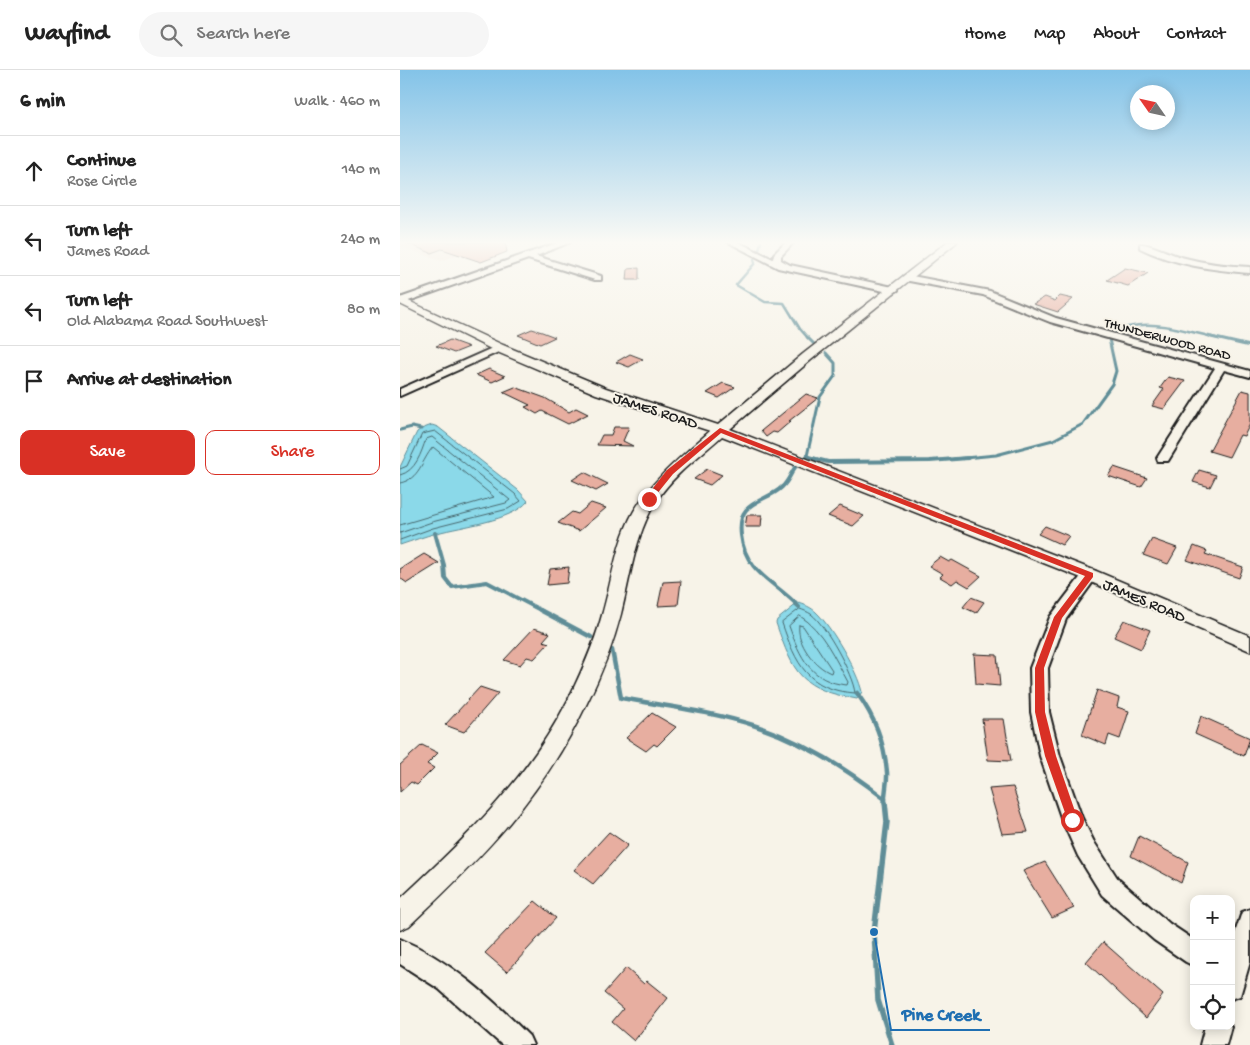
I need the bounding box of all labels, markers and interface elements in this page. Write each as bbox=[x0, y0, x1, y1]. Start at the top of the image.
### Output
search box bbox=[139, 12, 489, 57]
text: Wayfind bbox=[25, 20, 109, 49]
icon: search bbox=[157, 21, 185, 49]
text: Search here bbox=[197, 23, 290, 46]
text: Home bbox=[964, 24, 1006, 45]
text: Map bbox=[1034, 24, 1065, 45]
text: About bbox=[1093, 24, 1139, 45]
text: Contact bbox=[1167, 24, 1225, 45]
north arrow bbox=[1130, 85, 1175, 130]
text: 6 min bbox=[20, 90, 65, 115]
text: Walk · 460 m bbox=[294, 93, 380, 112]
text: Continue bbox=[67, 150, 136, 173]
icon: ahead bbox=[20, 157, 48, 185]
text: 140 m bbox=[342, 161, 380, 180]
text: Rose Circle bbox=[67, 173, 137, 192]
text: Turn left bbox=[67, 220, 131, 243]
icon: left bbox=[20, 227, 48, 255]
text: 240 m bbox=[340, 231, 380, 250]
text: James Road bbox=[67, 243, 149, 262]
text: Turn left bbox=[67, 290, 131, 313]
icon: left bbox=[20, 297, 48, 325]
text: 80 m bbox=[347, 301, 380, 320]
text: Old Alabama Road Southwest bbox=[67, 313, 267, 332]
street label: THUNDERWOOD ROAD bbox=[1101, 315, 1233, 366]
icon: arrive bbox=[20, 367, 48, 395]
text: Arrive at destination bbox=[67, 369, 231, 392]
street label: JAMES ROAD bbox=[610, 390, 700, 435]
button: Save bbox=[20, 430, 195, 475]
button: Share bbox=[205, 430, 380, 475]
route end bbox=[638, 488, 661, 511]
street label: JAMES ROAD bbox=[1099, 576, 1188, 628]
route start bbox=[1061, 809, 1084, 832]
map controls bbox=[1190, 895, 1235, 1030]
button: + bbox=[1190, 895, 1235, 940]
button: − bbox=[1190, 940, 1235, 985]
button: locate bbox=[1190, 985, 1235, 1030]
callout: Pine Creek bbox=[891, 997, 990, 1030]
text: Pine Creek bbox=[901, 1006, 982, 1027]

